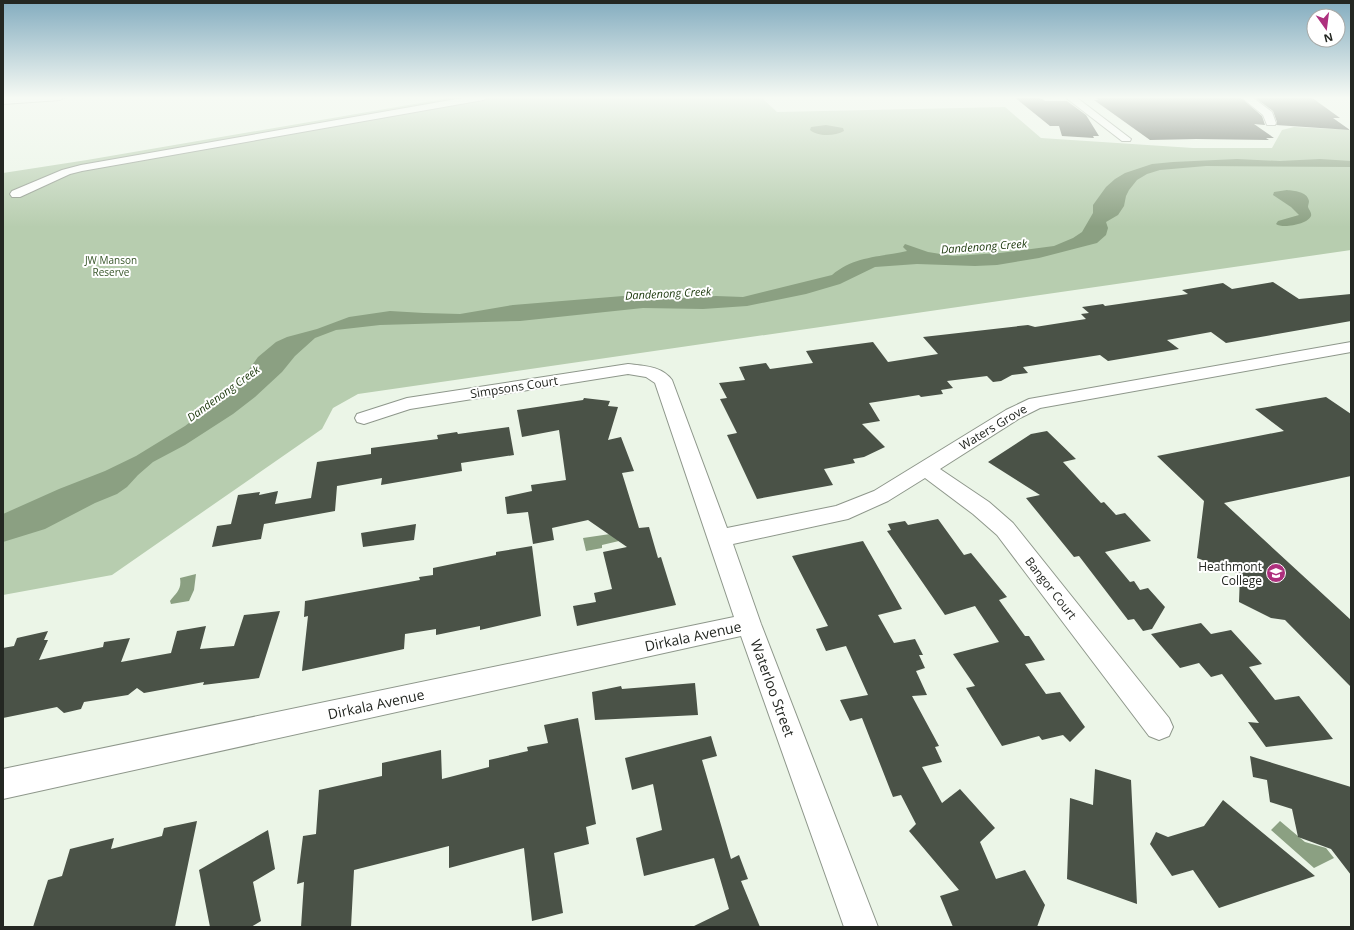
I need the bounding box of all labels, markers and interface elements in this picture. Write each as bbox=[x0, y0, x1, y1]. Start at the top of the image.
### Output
north arrow bbox=[1306, 8, 1346, 48]
text: N bbox=[1322, 30, 1335, 47]
water label: Dandenong Creek bbox=[940, 235, 1028, 256]
park label: JW Manson Reserve bbox=[84, 253, 137, 279]
water label: Dandenong Creek bbox=[625, 283, 712, 303]
water label: Dandenong Creek bbox=[184, 361, 263, 424]
street label: Simpsons Court bbox=[469, 372, 559, 402]
street label: Waters Grove bbox=[956, 400, 1030, 454]
street label: Bangor Court bbox=[1021, 553, 1081, 623]
place label: Heathmont College bbox=[1198, 558, 1262, 589]
school or university icon: Heathmont College bbox=[1265, 562, 1287, 584]
street label: Dirkala Avenue bbox=[643, 616, 743, 656]
street label: Waterloo Street bbox=[747, 637, 799, 739]
street label: Dirkala Avenue bbox=[326, 684, 426, 724]

